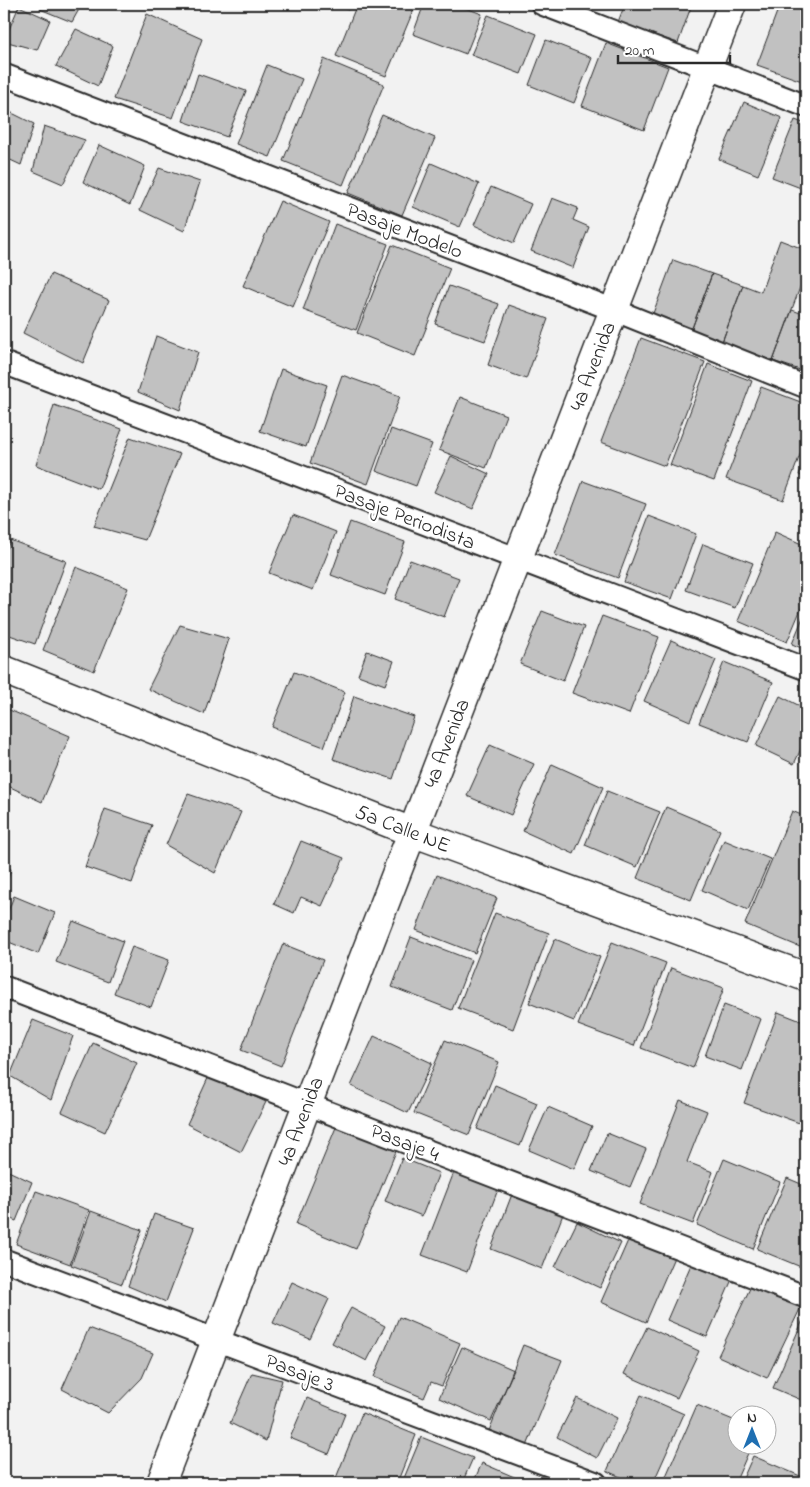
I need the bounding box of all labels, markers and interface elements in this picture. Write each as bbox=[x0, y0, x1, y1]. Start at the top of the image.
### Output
scale bar bbox=[618, 32, 730, 64]
text: 20 m bbox=[625, 40, 655, 62]
street label: Pasaje Modelo bbox=[342, 196, 467, 268]
street label: 4a Avenida bbox=[563, 318, 625, 416]
street label: Pasaje Periodista bbox=[329, 477, 479, 559]
street label: 4a Avenida bbox=[417, 695, 479, 793]
street label: 5a Calle NE bbox=[350, 798, 454, 862]
street label: 4a Avenida bbox=[271, 1073, 333, 1171]
street label: Pasaje 4 bbox=[365, 1117, 443, 1171]
street label: Pasaje 3 bbox=[260, 1347, 338, 1401]
north arrow bbox=[728, 1404, 778, 1454]
text: N bbox=[747, 1408, 757, 1429]

